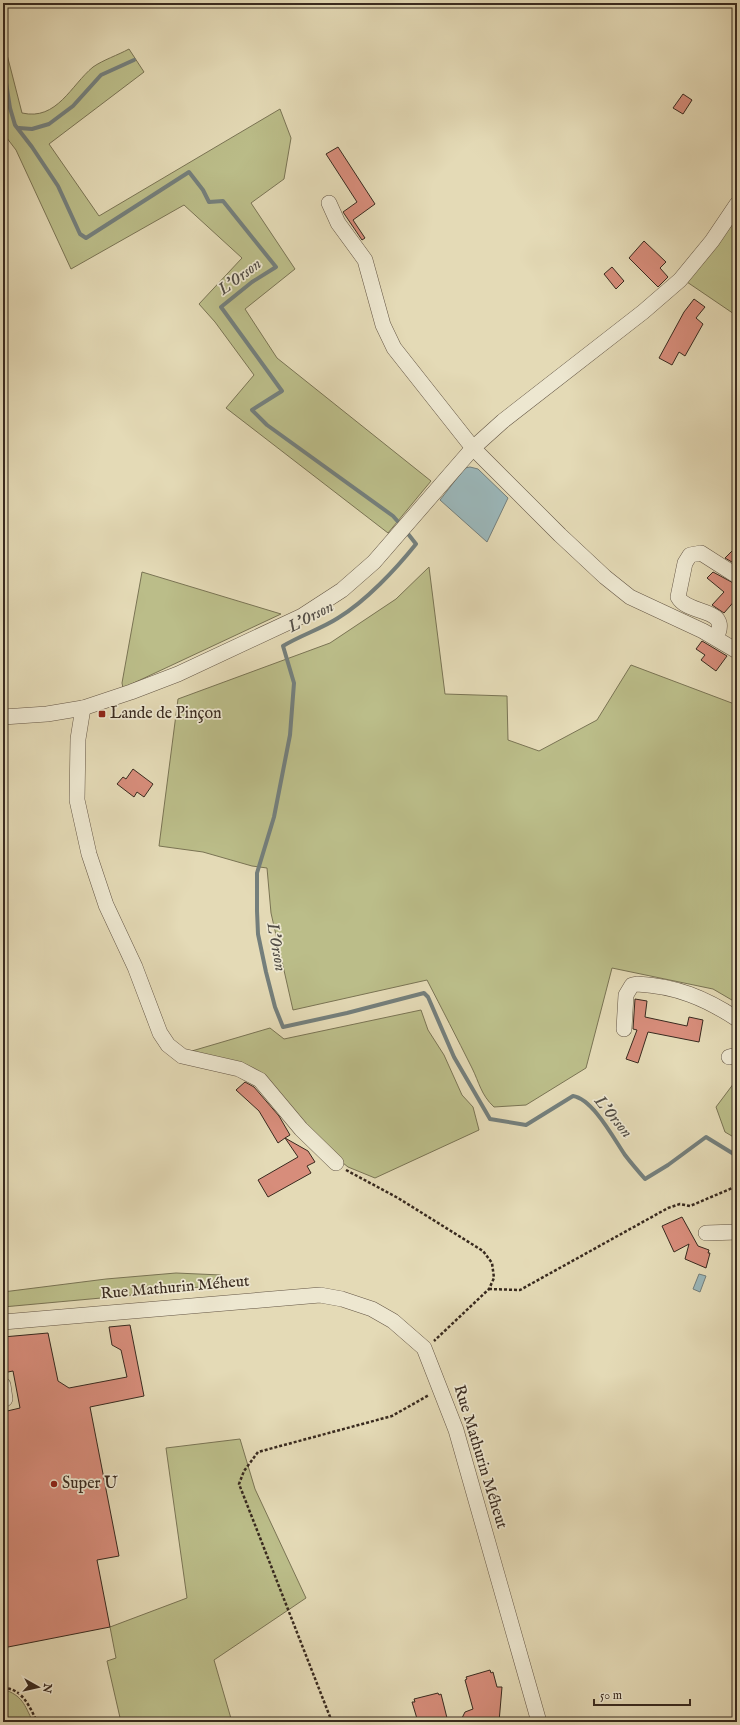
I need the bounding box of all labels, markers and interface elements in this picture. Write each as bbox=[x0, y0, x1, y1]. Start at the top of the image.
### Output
water label: L’Orson bbox=[213, 254, 266, 301]
water label: L’Orson bbox=[283, 596, 338, 638]
place label: Lande de Pinçon bbox=[110, 704, 222, 724]
marker: Lande de Pinçon bbox=[97, 709, 107, 719]
water label: L’Orson bbox=[261, 920, 291, 973]
water label: L’Orson bbox=[588, 1091, 637, 1143]
street label: Rue Mathurin Méheut bbox=[100, 1271, 251, 1304]
street label: Rue Mathurin Méheut bbox=[449, 1383, 512, 1532]
place label: Super U bbox=[62, 1474, 118, 1494]
marker: Super U bbox=[49, 1479, 59, 1489]
north arrow bbox=[18, 1667, 58, 1707]
scale bar bbox=[594, 1681, 690, 1707]
text: N bbox=[39, 1682, 55, 1694]
text: 50 m bbox=[600, 1688, 622, 1703]

